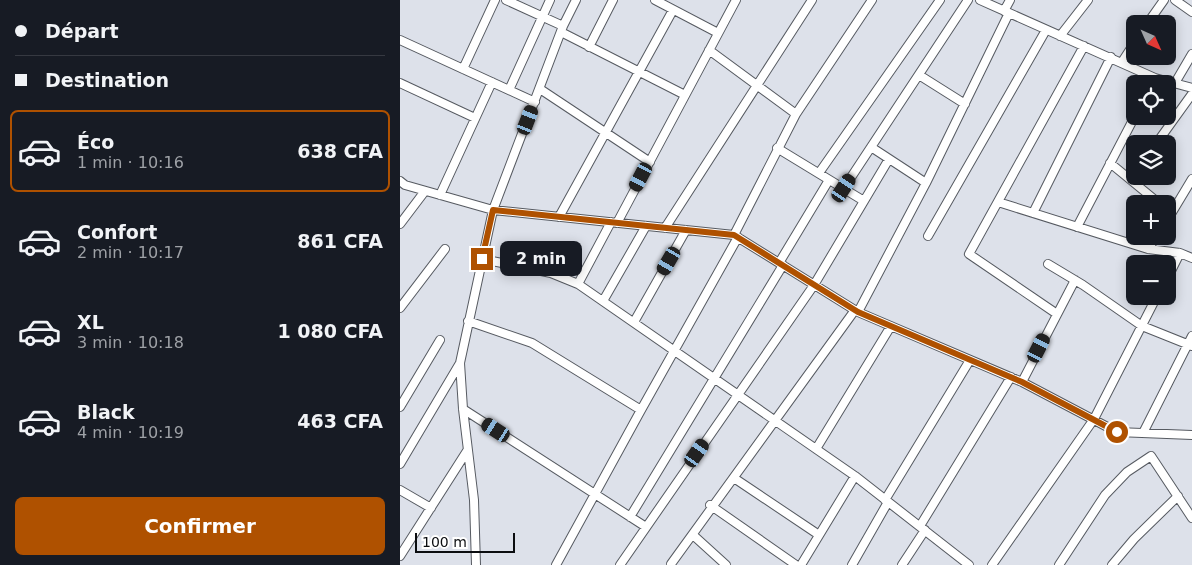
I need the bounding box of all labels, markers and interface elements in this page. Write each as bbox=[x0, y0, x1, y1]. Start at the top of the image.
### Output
north arrow bbox=[1126, 15, 1176, 65]
map controls bbox=[1126, 15, 1176, 305]
text: Départ bbox=[45, 20, 119, 42]
text: Destination bbox=[45, 69, 169, 91]
button: locate bbox=[1126, 75, 1176, 125]
car bbox=[515, 103, 540, 137]
icon: car bbox=[17, 129, 62, 174]
text: Éco bbox=[77, 131, 114, 153]
button: layers bbox=[1126, 135, 1176, 185]
text: 638 CFA bbox=[297, 140, 383, 162]
text: 1 min · 10:16 bbox=[77, 153, 184, 172]
car bbox=[627, 160, 654, 194]
car bbox=[829, 171, 858, 205]
button: + bbox=[1126, 195, 1176, 245]
icon: car bbox=[17, 219, 62, 264]
text: Confort bbox=[77, 221, 157, 243]
text: 861 CFA bbox=[297, 230, 383, 252]
callout: 2 min bbox=[500, 242, 582, 276]
text: 2 min · 10:17 bbox=[77, 243, 184, 262]
car bbox=[655, 244, 682, 278]
route end bbox=[471, 248, 493, 270]
text: 2 min bbox=[516, 249, 566, 268]
button: − bbox=[1126, 255, 1176, 305]
icon: car bbox=[17, 309, 62, 354]
text: XL bbox=[77, 311, 104, 333]
text: 1 080 CFA bbox=[277, 320, 383, 342]
car bbox=[1025, 331, 1052, 365]
text: 3 min · 10:18 bbox=[77, 333, 184, 352]
icon: car bbox=[17, 399, 62, 444]
text: Black bbox=[77, 401, 135, 423]
text: 463 CFA bbox=[297, 410, 383, 432]
car bbox=[479, 416, 512, 444]
route start bbox=[1106, 421, 1128, 443]
text: 4 min · 10:19 bbox=[77, 423, 184, 442]
car bbox=[682, 436, 711, 470]
button: Confirmer bbox=[15, 497, 385, 555]
scale bar bbox=[415, 530, 515, 553]
text: 100 m bbox=[422, 534, 467, 550]

